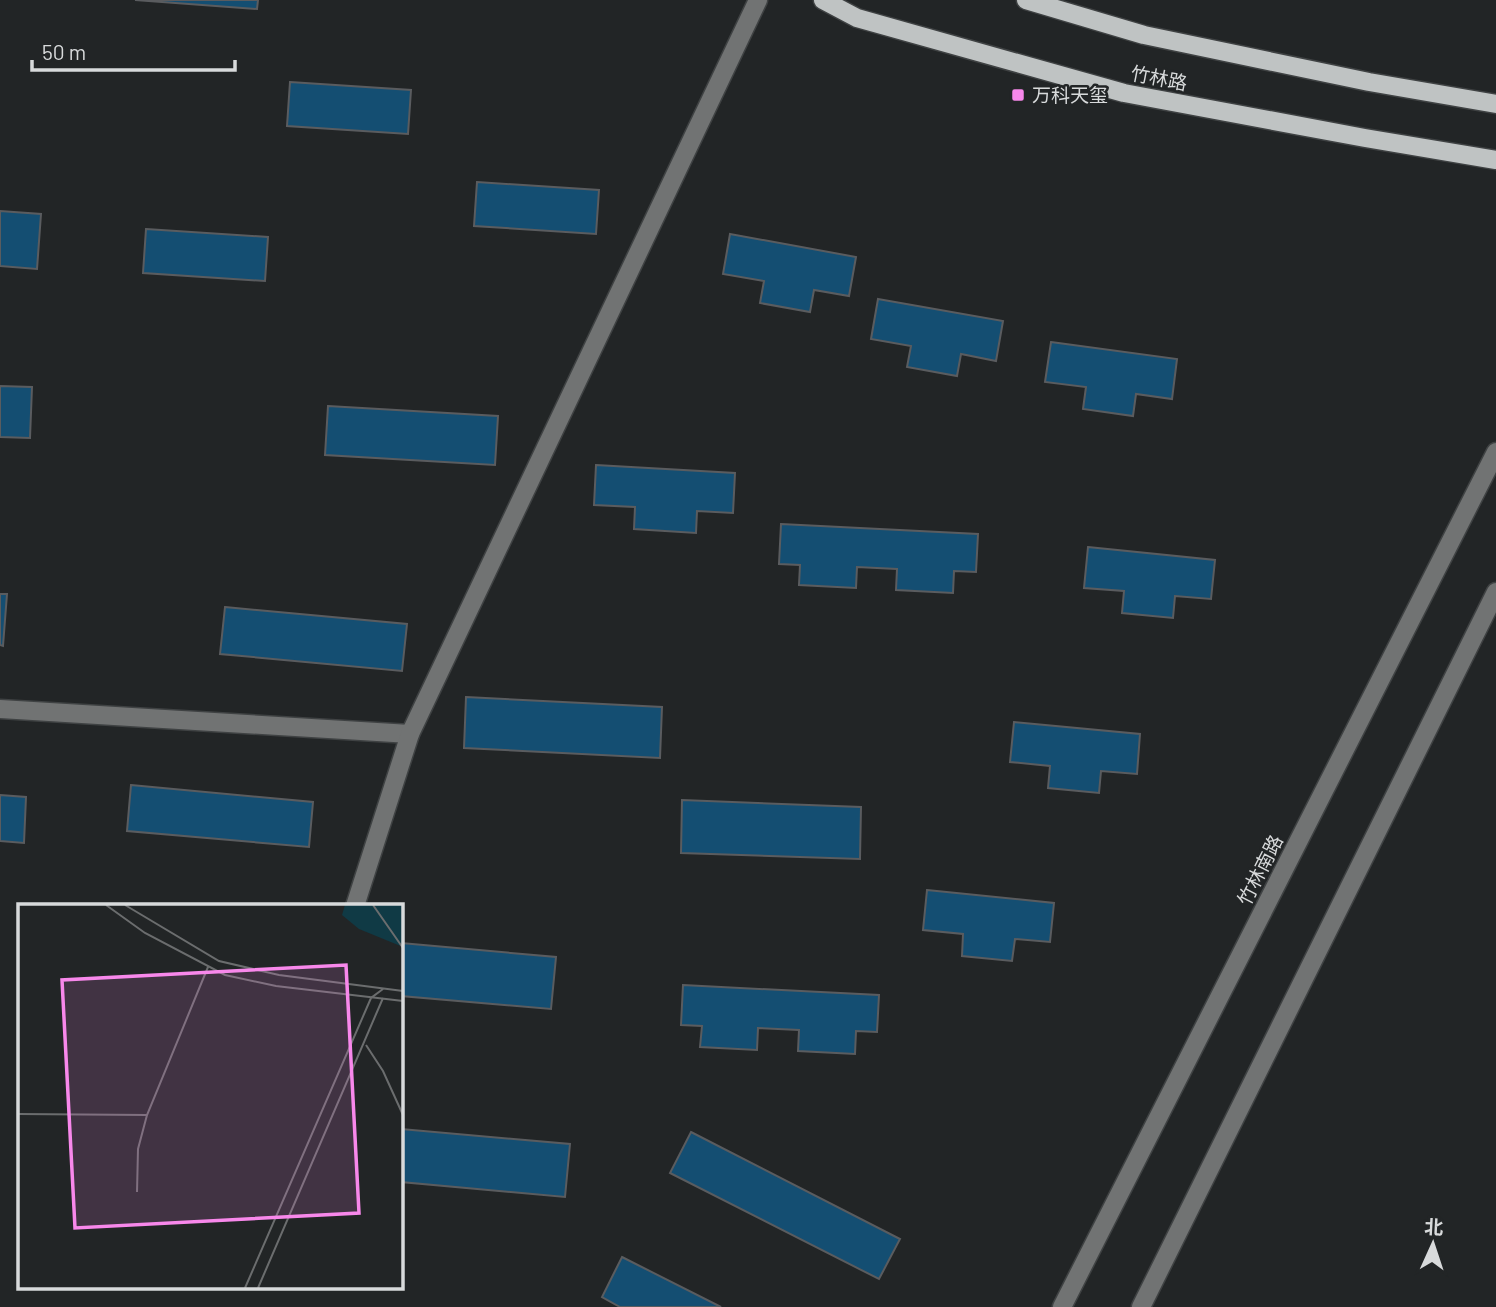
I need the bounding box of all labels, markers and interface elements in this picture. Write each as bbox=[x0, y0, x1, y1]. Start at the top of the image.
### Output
scale bar bbox=[32, 28, 234, 72]
text: 50 m bbox=[42, 39, 86, 64]
street label: 竹林路 bbox=[1129, 61, 1189, 94]
place label: 万科天玺 bbox=[1032, 83, 1108, 106]
marker: 万科天玺 bbox=[1010, 87, 1026, 103]
street label: 竹林南路 bbox=[1232, 831, 1287, 909]
inset map bbox=[18, 904, 402, 1290]
north arrow bbox=[1398, 1209, 1468, 1279]
text: 北 bbox=[1424, 1215, 1444, 1239]

